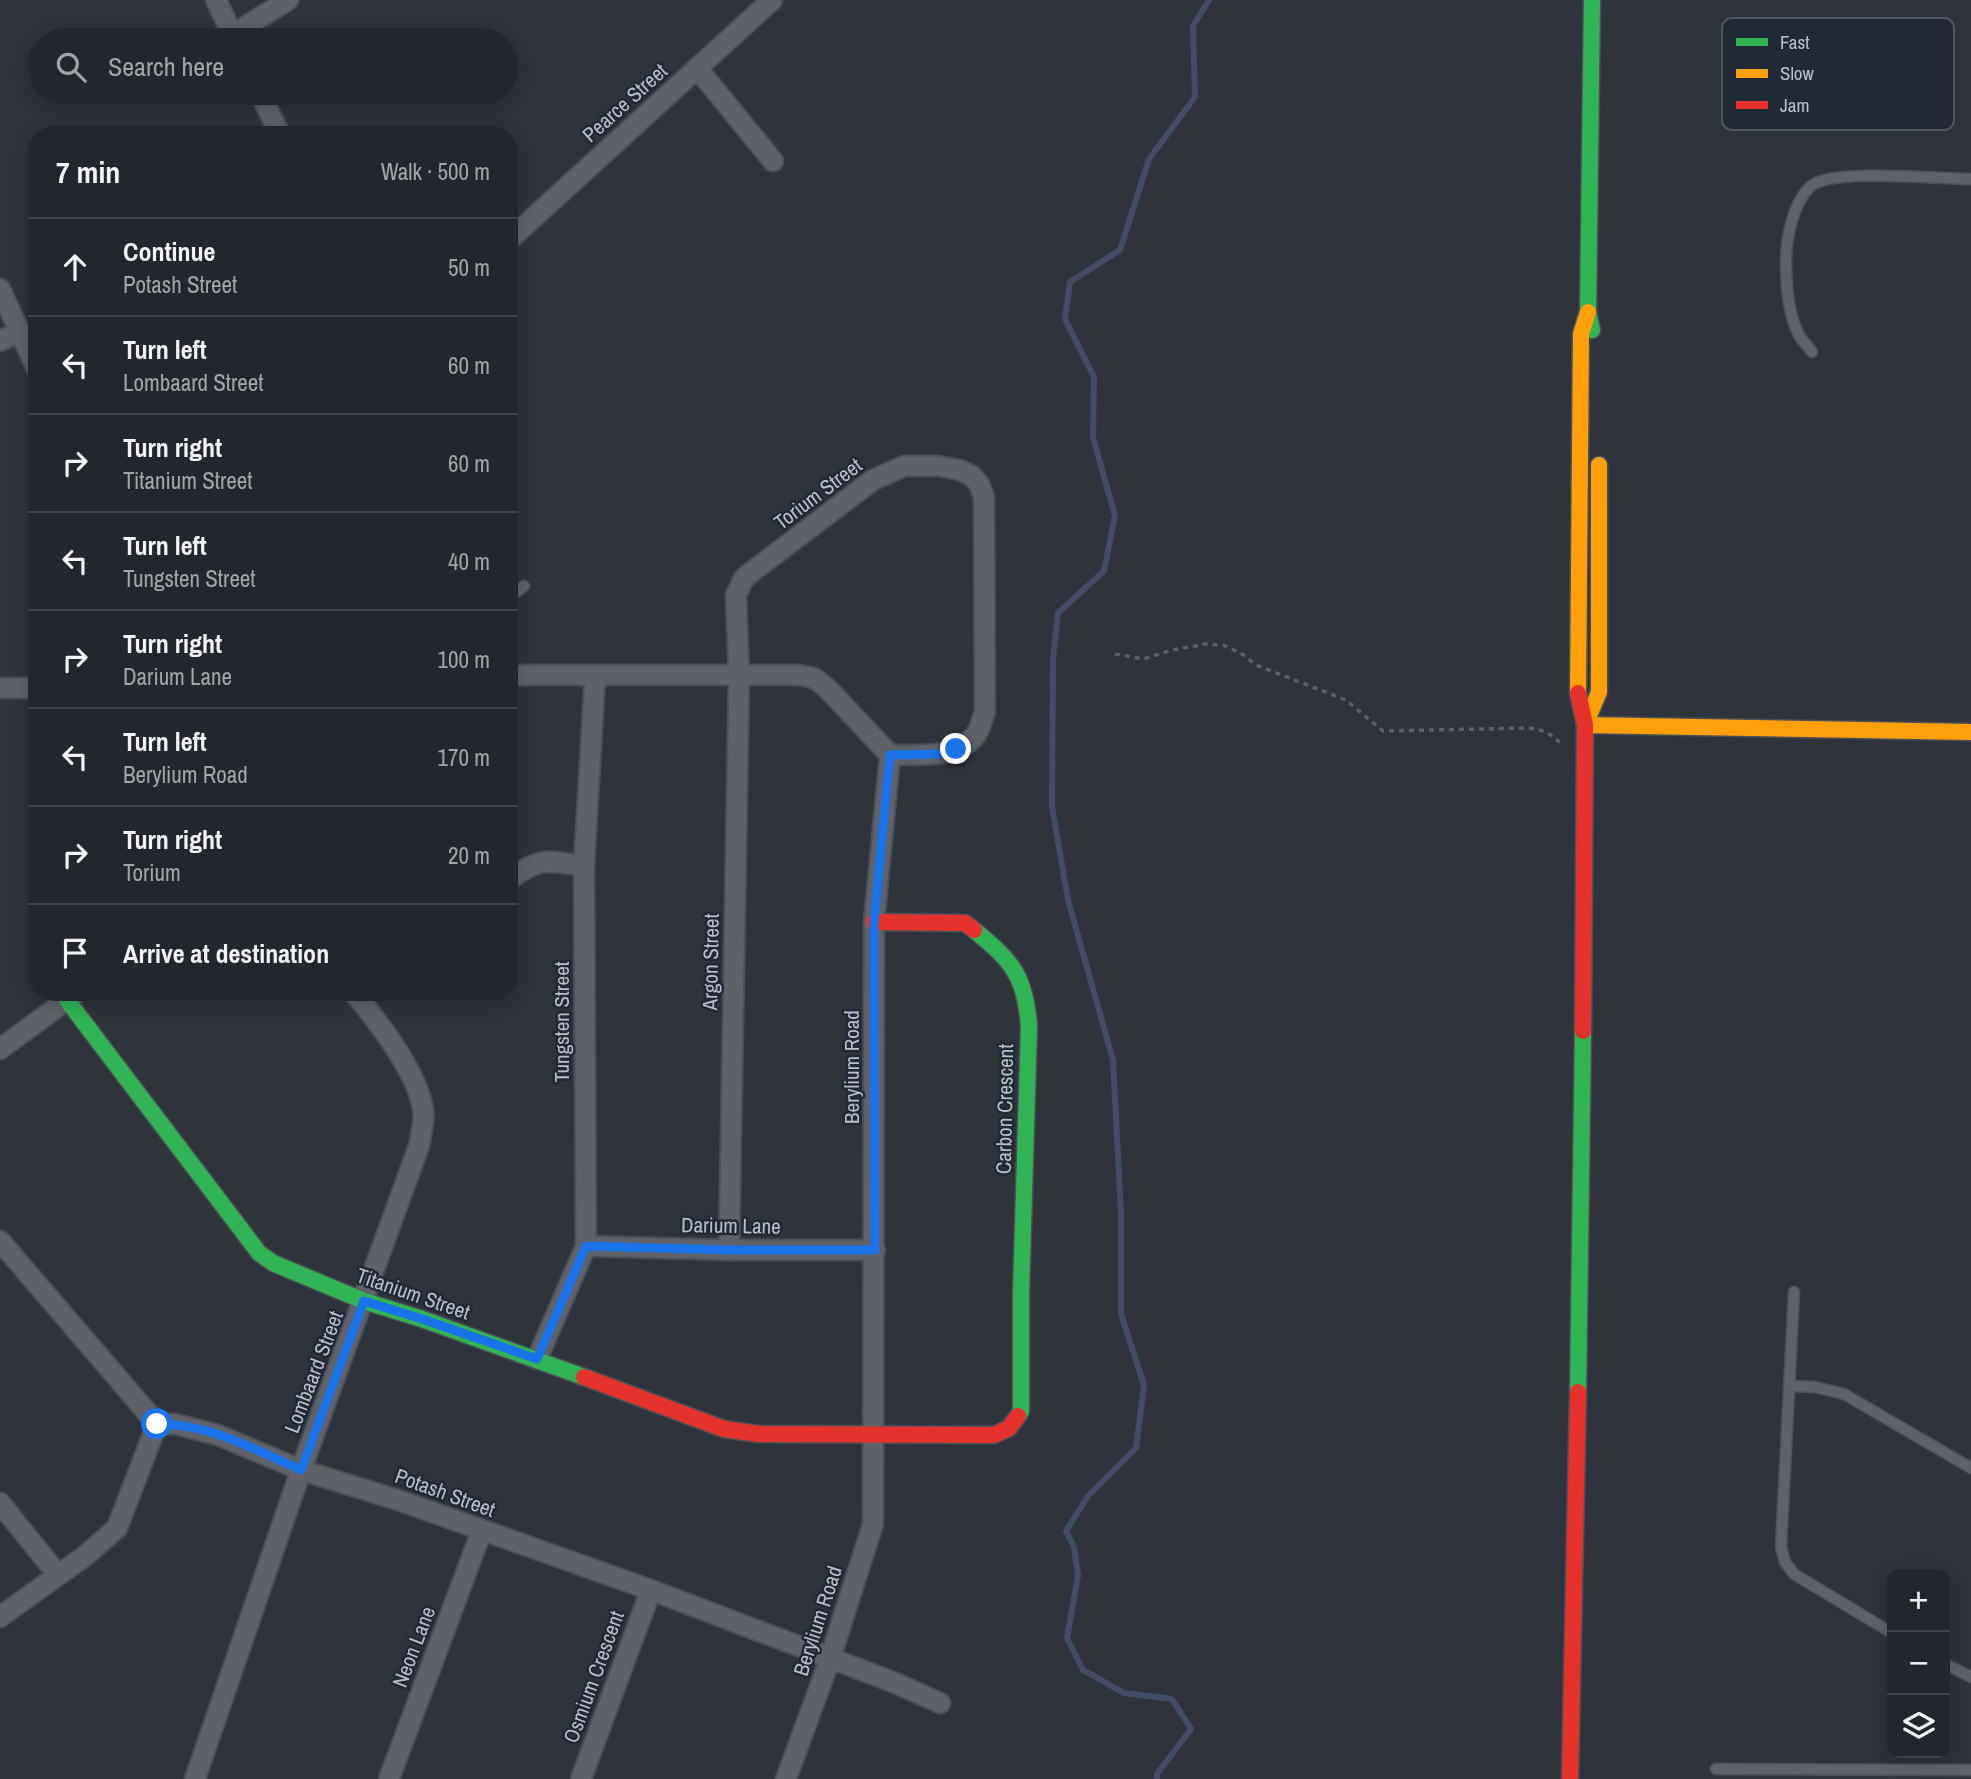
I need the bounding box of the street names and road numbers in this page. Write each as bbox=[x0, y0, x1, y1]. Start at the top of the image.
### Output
street label: Pearce Street bbox=[576, 56, 674, 149]
street label: Torium Street bbox=[768, 451, 868, 536]
street label: Argon Street bbox=[695, 913, 726, 1012]
street label: Tungsten Street bbox=[547, 961, 576, 1083]
street label: Berylium Road bbox=[837, 1010, 866, 1124]
street label: Carbon Crescent bbox=[989, 1043, 1020, 1174]
street label: Darium Lane bbox=[681, 1210, 781, 1241]
street label: Titanium Street bbox=[353, 1261, 474, 1327]
street label: Lombaard Street bbox=[277, 1307, 350, 1437]
street label: Potash Street bbox=[391, 1461, 499, 1524]
street label: Berylium Road bbox=[786, 1562, 849, 1679]
street label: Neon Lane bbox=[385, 1602, 442, 1691]
street label: Osmium Crescent bbox=[556, 1606, 631, 1747]

